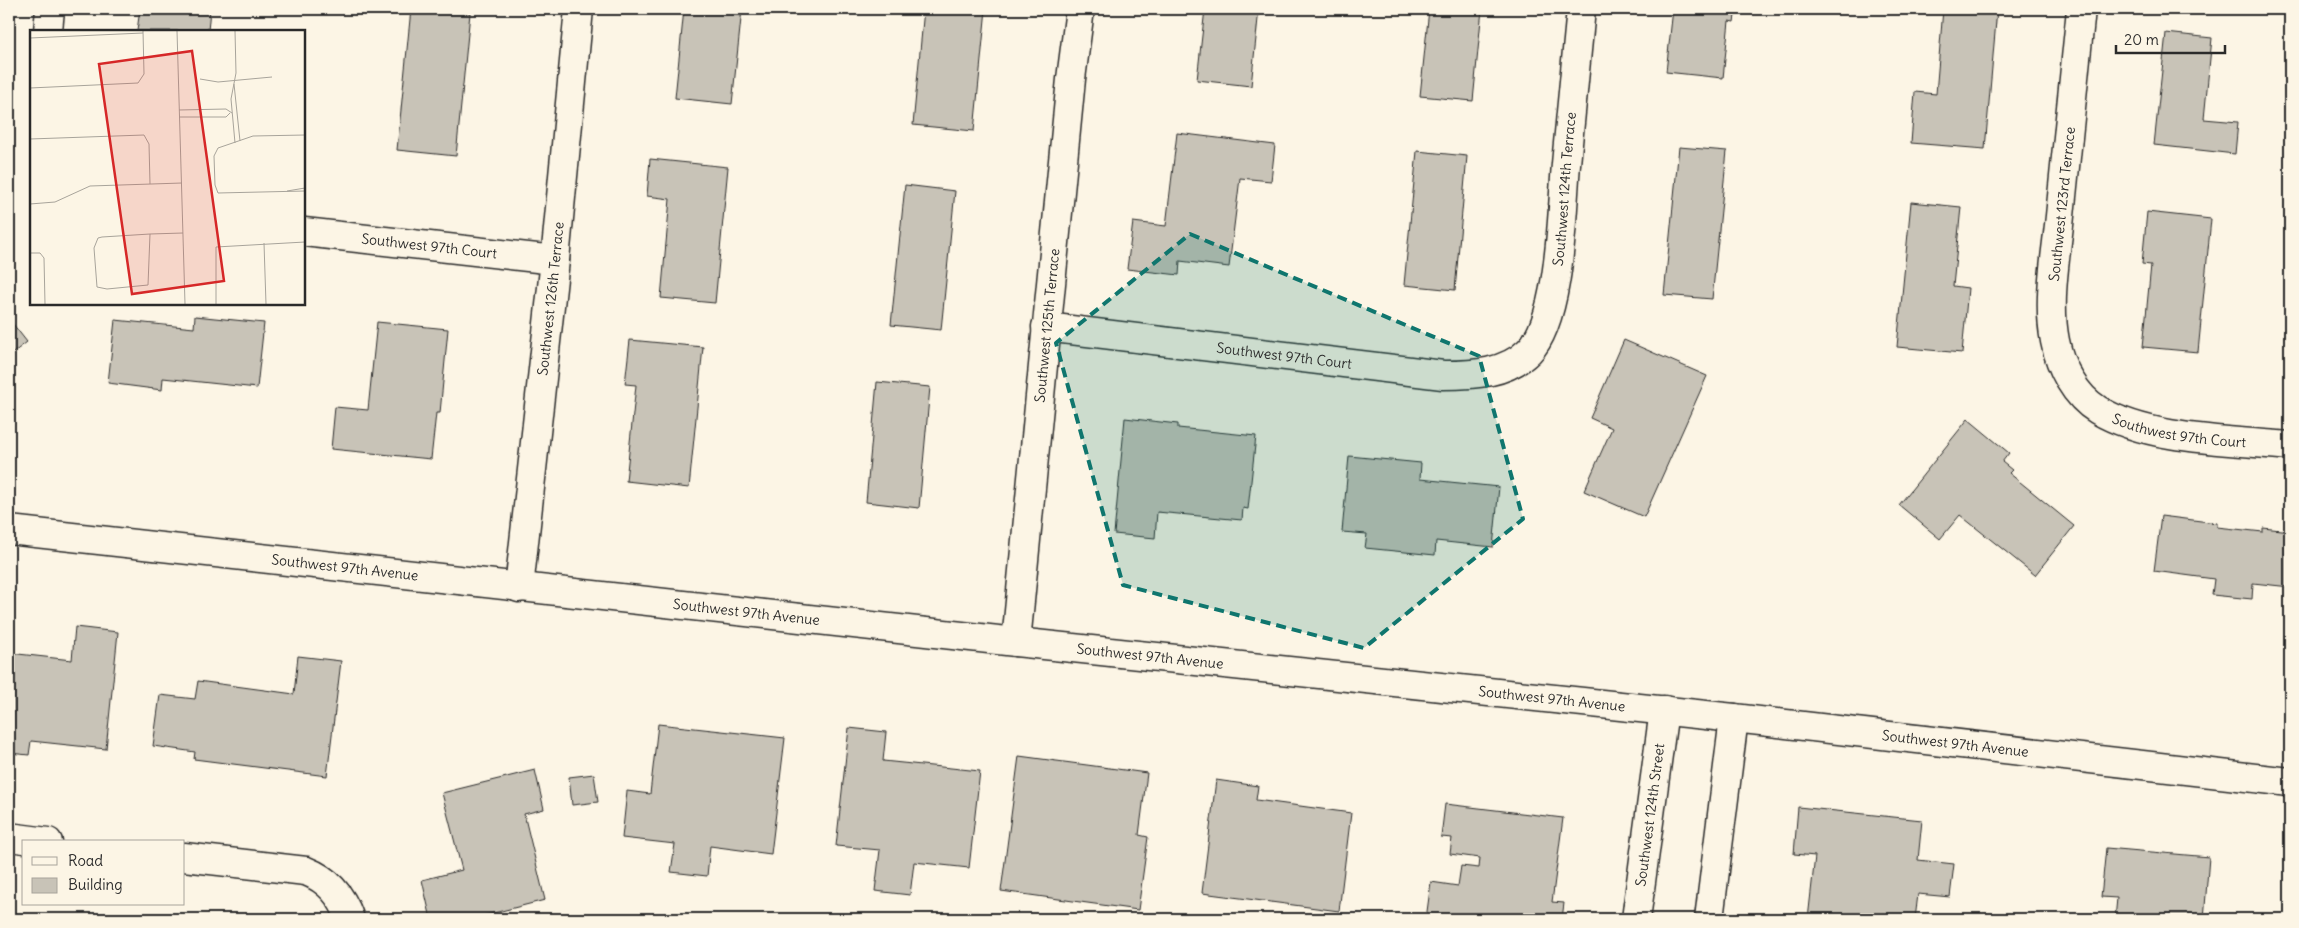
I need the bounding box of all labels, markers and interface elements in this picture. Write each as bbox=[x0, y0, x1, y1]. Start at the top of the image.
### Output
scale bar bbox=[2116, 22, 2225, 54]
inset map bbox=[30, 30, 305, 305]
text: 20 m bbox=[2124, 30, 2159, 49]
street label: Southwest 124th Terrace bbox=[1549, 111, 1580, 267]
street label: Southwest 123rd Terrace bbox=[2045, 126, 2079, 282]
street label: Southwest 126th Terrace bbox=[533, 221, 568, 377]
street label: Southwest 97th Court bbox=[361, 229, 498, 262]
street label: Southwest 125th Terrace bbox=[1030, 248, 1063, 403]
street label: Southwest 97th Court bbox=[1216, 339, 1353, 373]
street label: Southwest 97th Court bbox=[2109, 409, 2247, 451]
street label: Southwest 97th Avenue bbox=[271, 550, 419, 584]
street label: Southwest 97th Avenue bbox=[672, 595, 821, 629]
street label: Southwest 97th Avenue bbox=[1076, 639, 1224, 673]
street label: Southwest 97th Avenue bbox=[1477, 682, 1626, 715]
street label: Southwest 97th Avenue bbox=[1881, 726, 2030, 761]
street label: Southwest 124th Street bbox=[1631, 742, 1668, 888]
legend bbox=[22, 840, 185, 906]
text: Road bbox=[68, 851, 103, 870]
text: Building bbox=[68, 875, 123, 894]

